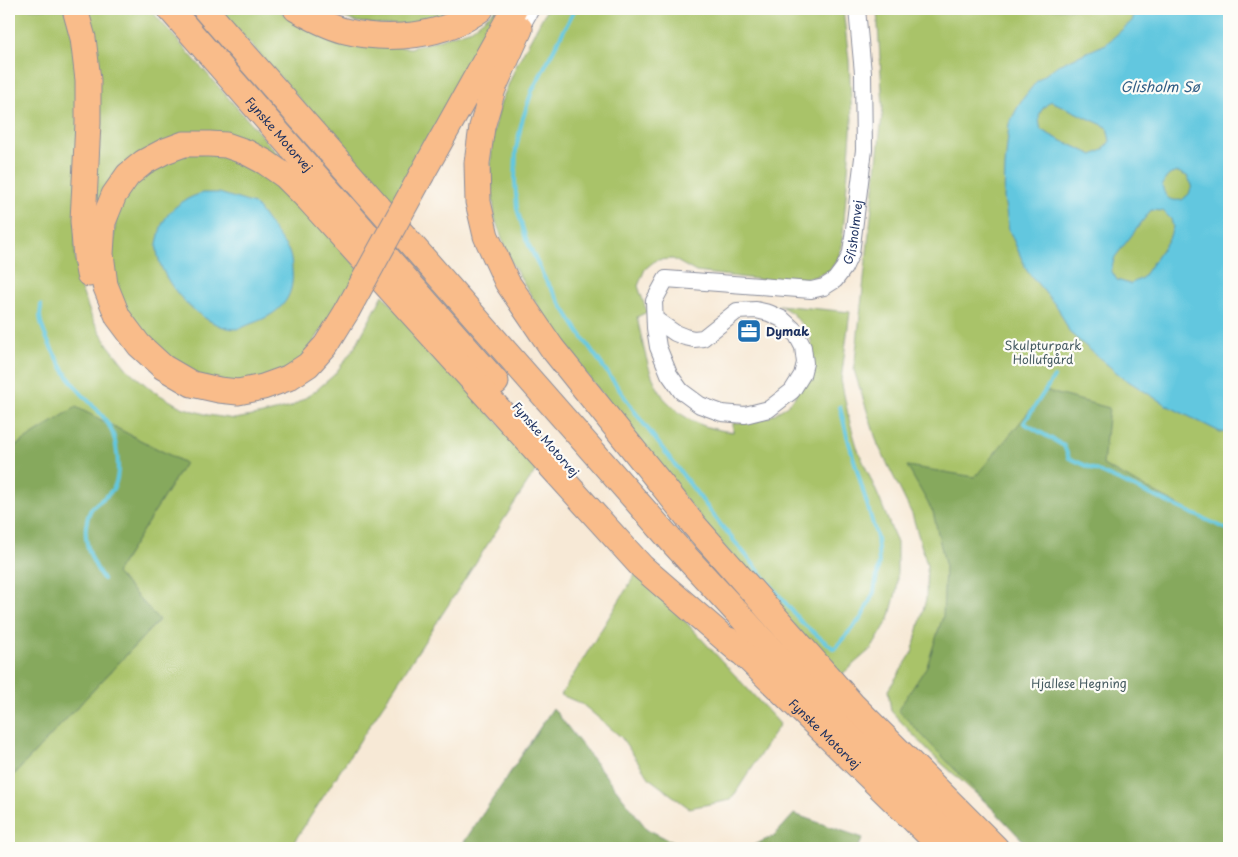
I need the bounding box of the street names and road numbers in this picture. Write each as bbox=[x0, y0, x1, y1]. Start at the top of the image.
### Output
street label: Fynske Motorvej bbox=[241, 93, 317, 175]
street label: Glisholmvej bbox=[838, 199, 867, 267]
street label: Fynske Motorvej bbox=[508, 398, 584, 480]
street label: Fynske Motorvej bbox=[785, 694, 865, 773]

